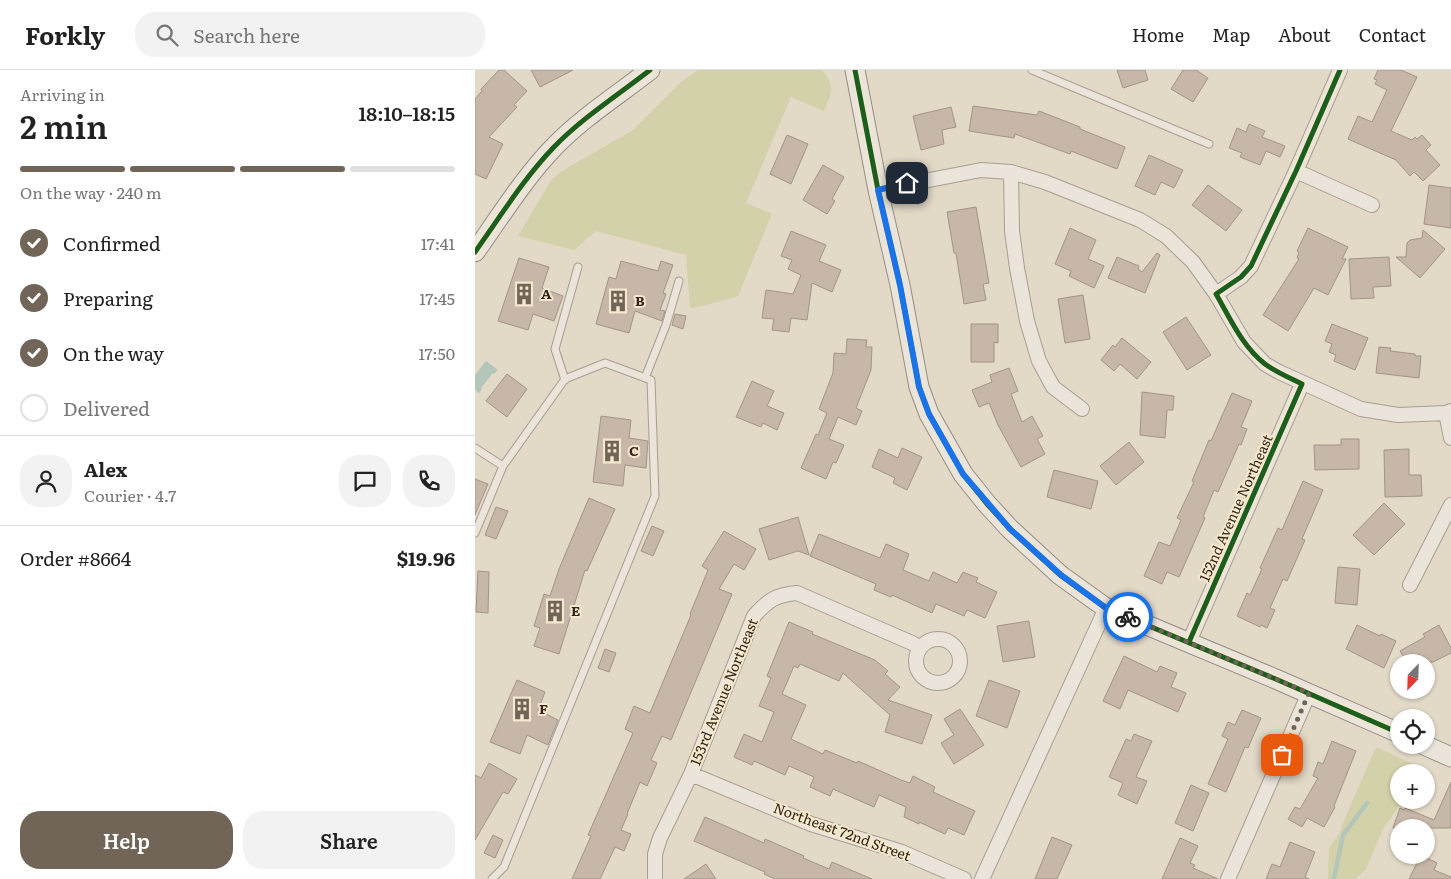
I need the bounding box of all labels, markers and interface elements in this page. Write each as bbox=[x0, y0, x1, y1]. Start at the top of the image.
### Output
search box bbox=[135, 12, 485, 57]
text: Forkly bbox=[25, 17, 105, 52]
icon: search bbox=[153, 21, 181, 49]
text: Search here bbox=[193, 21, 300, 49]
text: Home bbox=[1132, 21, 1184, 48]
text: Map bbox=[1212, 21, 1250, 48]
text: About bbox=[1278, 21, 1331, 48]
text: Contact bbox=[1359, 21, 1426, 48]
text: Arriving in bbox=[20, 82, 105, 106]
text: 18:10–18:15 bbox=[358, 99, 455, 127]
text: 2 min bbox=[20, 101, 108, 149]
pin bbox=[886, 162, 928, 204]
icon: home bbox=[893, 169, 921, 197]
text: On the way · 240 m bbox=[20, 180, 162, 204]
icon: check bbox=[20, 229, 48, 257]
text: Confirmed bbox=[63, 229, 161, 257]
text: 17:41 bbox=[421, 231, 455, 255]
building icon: A bbox=[511, 281, 537, 307]
place label: A bbox=[541, 283, 552, 303]
icon: check bbox=[20, 284, 48, 312]
text: Preparing bbox=[63, 284, 153, 312]
text: 17:45 bbox=[419, 286, 455, 310]
building icon: B bbox=[605, 288, 631, 314]
place label: B bbox=[635, 290, 645, 310]
icon: check bbox=[20, 339, 48, 367]
text: On the way bbox=[63, 339, 164, 367]
text: 17:50 bbox=[418, 341, 455, 365]
text: Delivered bbox=[63, 394, 150, 422]
street label: 152nd Avenue Northeast bbox=[1194, 430, 1277, 584]
building icon: C bbox=[599, 438, 625, 464]
place label: C bbox=[629, 440, 639, 460]
button: person bbox=[20, 455, 72, 507]
text: Alex bbox=[84, 455, 127, 483]
button: chat bbox=[339, 455, 391, 507]
button: phone bbox=[403, 455, 455, 507]
text: Courier · 4.7 bbox=[84, 483, 176, 507]
text: Order #8664 bbox=[20, 544, 131, 572]
text: $19.96 bbox=[397, 544, 455, 572]
courier bbox=[1103, 592, 1153, 642]
building icon: E bbox=[542, 598, 568, 624]
place label: E bbox=[571, 600, 580, 620]
icon: bike bbox=[1114, 603, 1142, 631]
street label: 153rd Avenue Northeast bbox=[684, 615, 762, 768]
north arrow bbox=[1390, 654, 1435, 699]
map controls bbox=[1390, 654, 1435, 864]
building icon: F bbox=[509, 696, 535, 722]
place label: F bbox=[539, 698, 548, 718]
button: locate bbox=[1390, 709, 1435, 754]
pin bbox=[1261, 734, 1303, 776]
icon: bag bbox=[1268, 741, 1296, 769]
button: + bbox=[1390, 764, 1435, 809]
street label: Northeast 72nd Street bbox=[771, 797, 914, 865]
button: Help bbox=[20, 811, 233, 869]
button: Share bbox=[243, 811, 455, 869]
button: − bbox=[1390, 819, 1435, 864]

